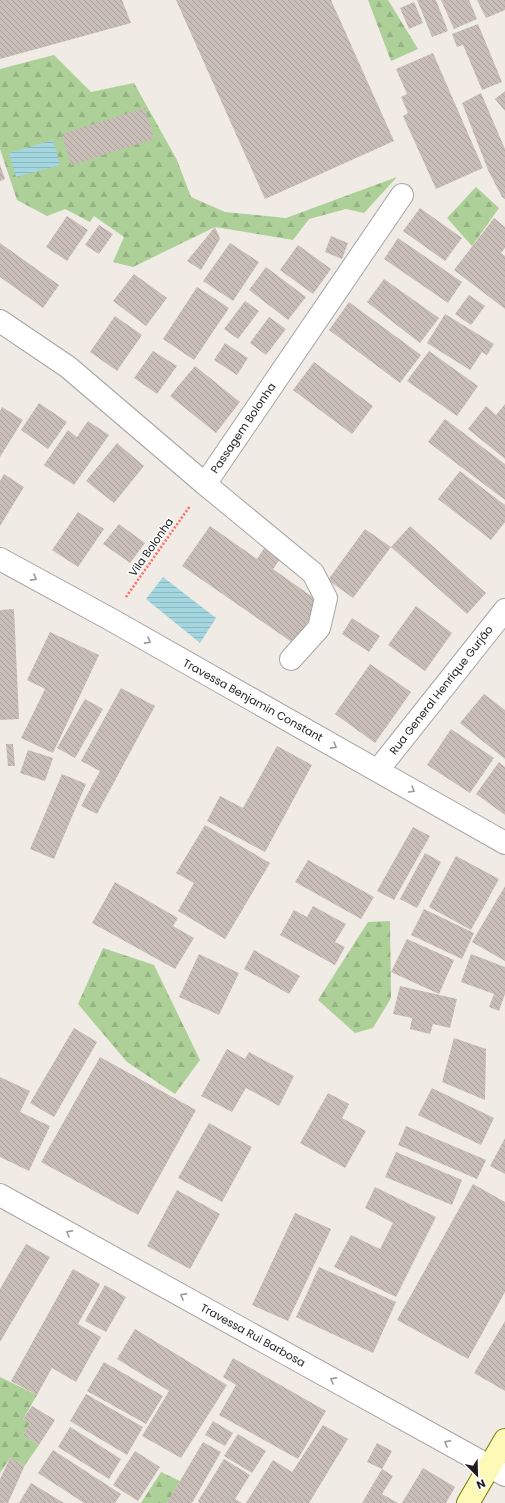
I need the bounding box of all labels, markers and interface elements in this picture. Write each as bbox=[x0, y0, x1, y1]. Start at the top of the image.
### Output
street label: Passagem Bolonha bbox=[207, 379, 279, 477]
street label: Vila Bolonha bbox=[125, 514, 177, 580]
one-way arrow bbox=[30, 573, 37, 581]
street label: Rua General Henrique Gurjão bbox=[385, 622, 497, 758]
one-way arrow bbox=[144, 636, 151, 644]
street label: Travessa Benjamin Constant bbox=[180, 655, 326, 745]
one-way arrow bbox=[330, 741, 338, 749]
one-way arrow bbox=[407, 785, 415, 792]
one-way arrow bbox=[66, 1230, 73, 1238]
one-way arrow bbox=[179, 1294, 187, 1301]
street label: Travessa Rui Barbosa bbox=[198, 1299, 308, 1371]
one-way arrow bbox=[330, 1377, 337, 1384]
one-way arrow bbox=[443, 1440, 451, 1447]
north arrow bbox=[457, 1455, 497, 1495]
text: N bbox=[474, 1475, 488, 1493]

